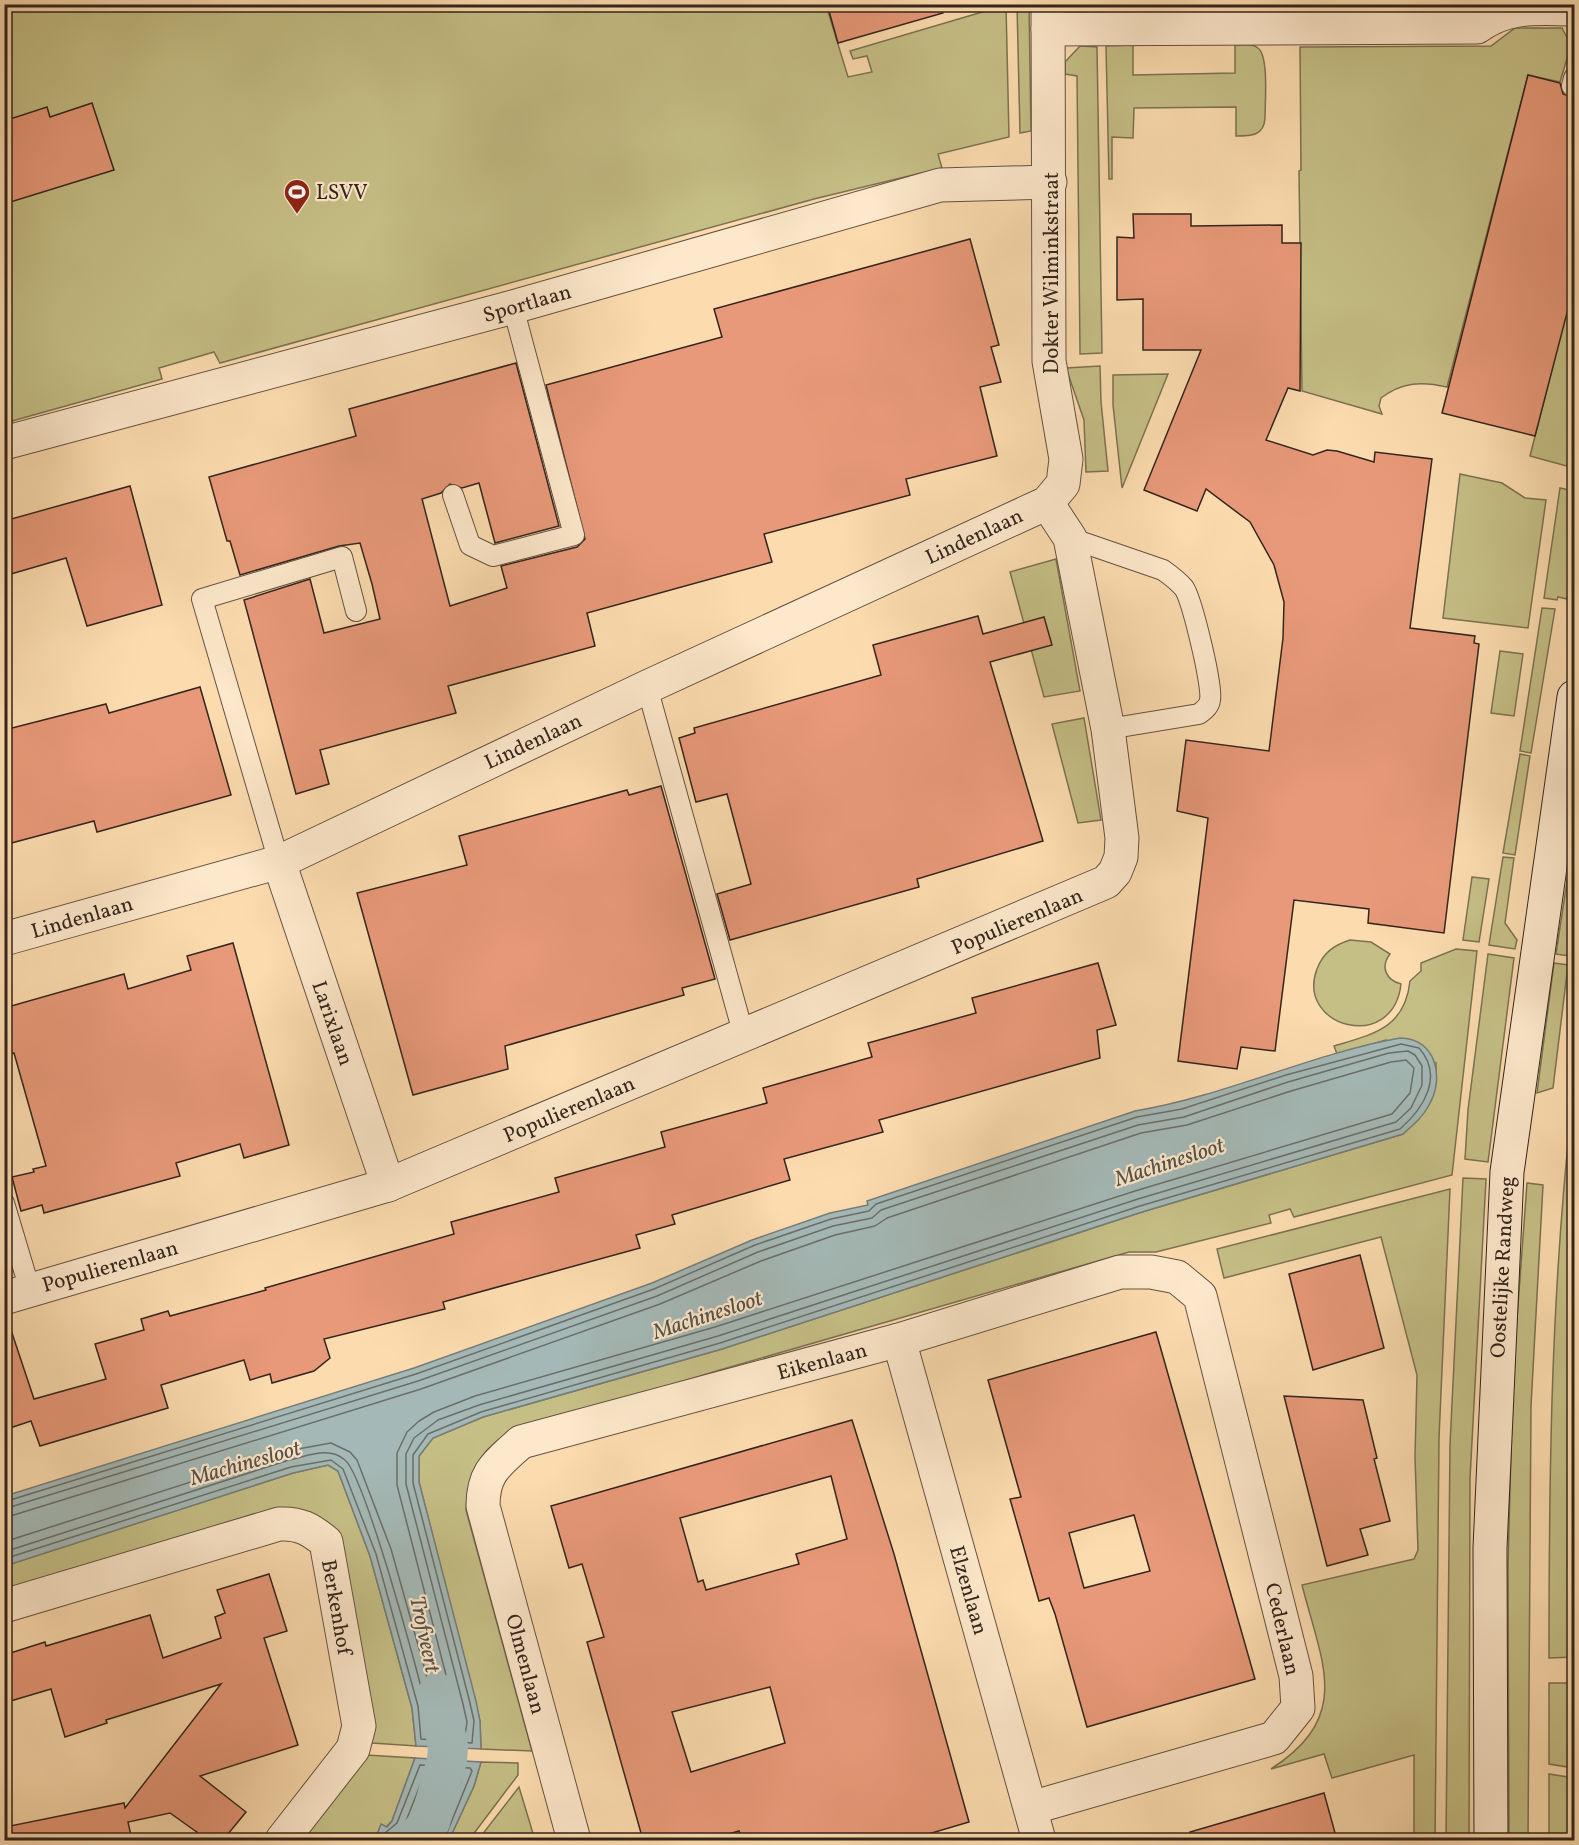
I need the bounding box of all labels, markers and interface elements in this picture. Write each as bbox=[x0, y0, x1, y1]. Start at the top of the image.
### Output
street label: Dokter Wilminkstraat bbox=[1038, 172, 1067, 374]
sports icon: LSVV bbox=[282, 177, 312, 215]
place label: LSVV bbox=[316, 179, 368, 208]
street label: Sportlaan bbox=[480, 278, 575, 331]
street label: Lindenlaan bbox=[921, 502, 1028, 573]
street label: Lindenlaan bbox=[480, 707, 587, 778]
street label: Populierenlaan bbox=[947, 882, 1088, 963]
street label: Lindenlaan bbox=[28, 890, 137, 947]
street label: Larixlaan bbox=[304, 977, 360, 1070]
street label: Populierenlaan bbox=[499, 1070, 640, 1151]
water label: Machinesloot bbox=[1110, 1131, 1229, 1196]
street label: Oostelijke Randweg bbox=[1484, 1175, 1523, 1359]
street label: Populierenlaan bbox=[39, 1234, 182, 1301]
water label: Machinesloot bbox=[648, 1284, 767, 1349]
street label: Eikenlaan bbox=[774, 1336, 871, 1388]
water label: Machinesloot bbox=[186, 1434, 305, 1495]
street label: Elzenlaan bbox=[941, 1542, 994, 1638]
street label: Berkenhof bbox=[313, 1557, 358, 1659]
street label: Cederlaan bbox=[1257, 1580, 1306, 1678]
water label: Trofveert bbox=[400, 1593, 447, 1677]
street label: Olmenlaan bbox=[497, 1611, 552, 1718]

